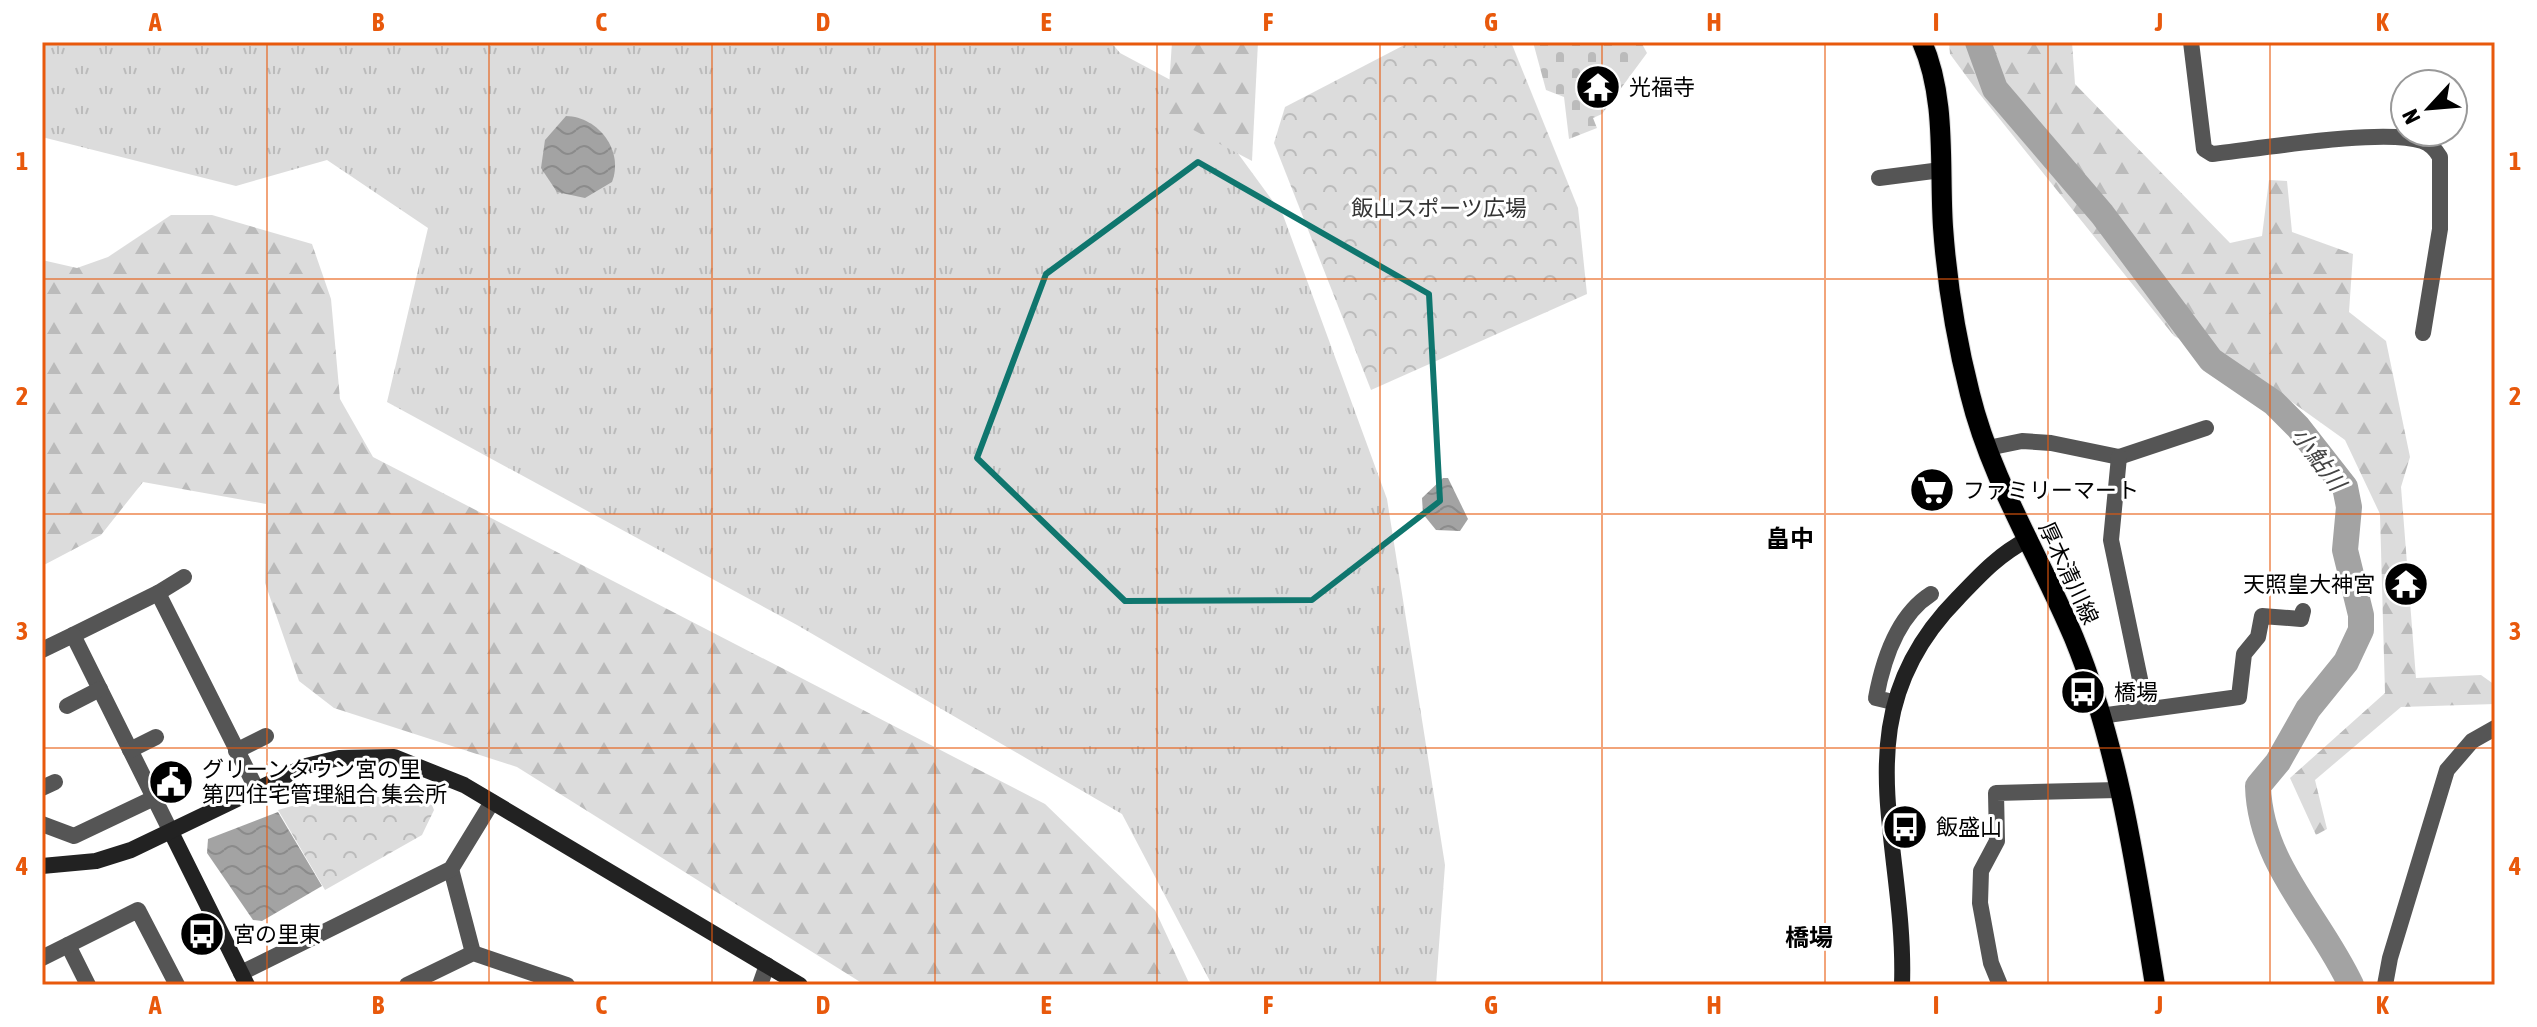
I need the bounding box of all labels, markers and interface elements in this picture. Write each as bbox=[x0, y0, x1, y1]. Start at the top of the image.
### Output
text: A bbox=[148, 7, 162, 37]
text: B bbox=[372, 7, 385, 37]
text: C bbox=[595, 7, 607, 37]
text: D bbox=[816, 7, 830, 37]
text: E bbox=[1040, 7, 1052, 37]
text: F bbox=[1263, 7, 1274, 37]
text: G bbox=[1484, 7, 1498, 37]
text: H bbox=[1706, 7, 1722, 37]
text: I bbox=[1933, 7, 1939, 37]
text: J bbox=[2154, 7, 2163, 37]
text: K bbox=[2376, 7, 2389, 37]
temple icon: 光福寺 bbox=[1574, 63, 1622, 111]
north arrow bbox=[2389, 68, 2469, 148]
place label: 光福寺 bbox=[1629, 74, 1695, 100]
text: N bbox=[2396, 105, 2426, 128]
text: 1 bbox=[16, 146, 28, 176]
text: 1 bbox=[2509, 146, 2521, 176]
park label: 飯山スポーツ広場 bbox=[1351, 195, 1527, 221]
text: 2 bbox=[16, 381, 28, 411]
text: 2 bbox=[2509, 381, 2521, 411]
water label: 小鮎川 bbox=[2286, 422, 2353, 498]
supermarket icon: ファミリーマート bbox=[1908, 466, 1956, 514]
place label: ファミリーマート bbox=[1963, 477, 2139, 503]
street label: 厚木清川線 bbox=[2034, 518, 2104, 628]
district label: 畠中 bbox=[1766, 525, 1814, 552]
temple icon: 天照皇大神宮 bbox=[2382, 560, 2430, 608]
place label: 天照皇大神宮 bbox=[2243, 571, 2375, 597]
text: 3 bbox=[16, 616, 28, 646]
text: 3 bbox=[2509, 616, 2521, 646]
bus stop icon: 橋場 bbox=[2059, 668, 2107, 716]
place label: 橋場 bbox=[2114, 679, 2158, 705]
place label: グリーンタウン宮の里 第四住宅管理組合 集会所 bbox=[202, 756, 447, 807]
public building icon: グリーンタウン宮の里 第四住宅管理組合 集会所 bbox=[147, 758, 195, 806]
bus stop icon: 飯盛山 bbox=[1881, 803, 1929, 851]
place label: 飯盛山 bbox=[1936, 814, 2002, 840]
text: 4 bbox=[15, 851, 28, 881]
text: 4 bbox=[2508, 851, 2521, 881]
bus stop icon: 宮の里東 bbox=[178, 910, 226, 958]
place label: 宮の里東 bbox=[233, 921, 321, 947]
district label: 橋場 bbox=[1785, 924, 1833, 951]
text: A bbox=[148, 990, 162, 1020]
text: B bbox=[372, 990, 385, 1020]
text: C bbox=[595, 990, 607, 1020]
text: D bbox=[816, 990, 830, 1020]
text: E bbox=[1040, 990, 1052, 1020]
text: F bbox=[1263, 990, 1274, 1020]
text: G bbox=[1484, 990, 1498, 1020]
text: H bbox=[1706, 990, 1722, 1020]
text: I bbox=[1933, 990, 1939, 1020]
text: J bbox=[2154, 990, 2163, 1020]
text: K bbox=[2376, 990, 2389, 1020]

